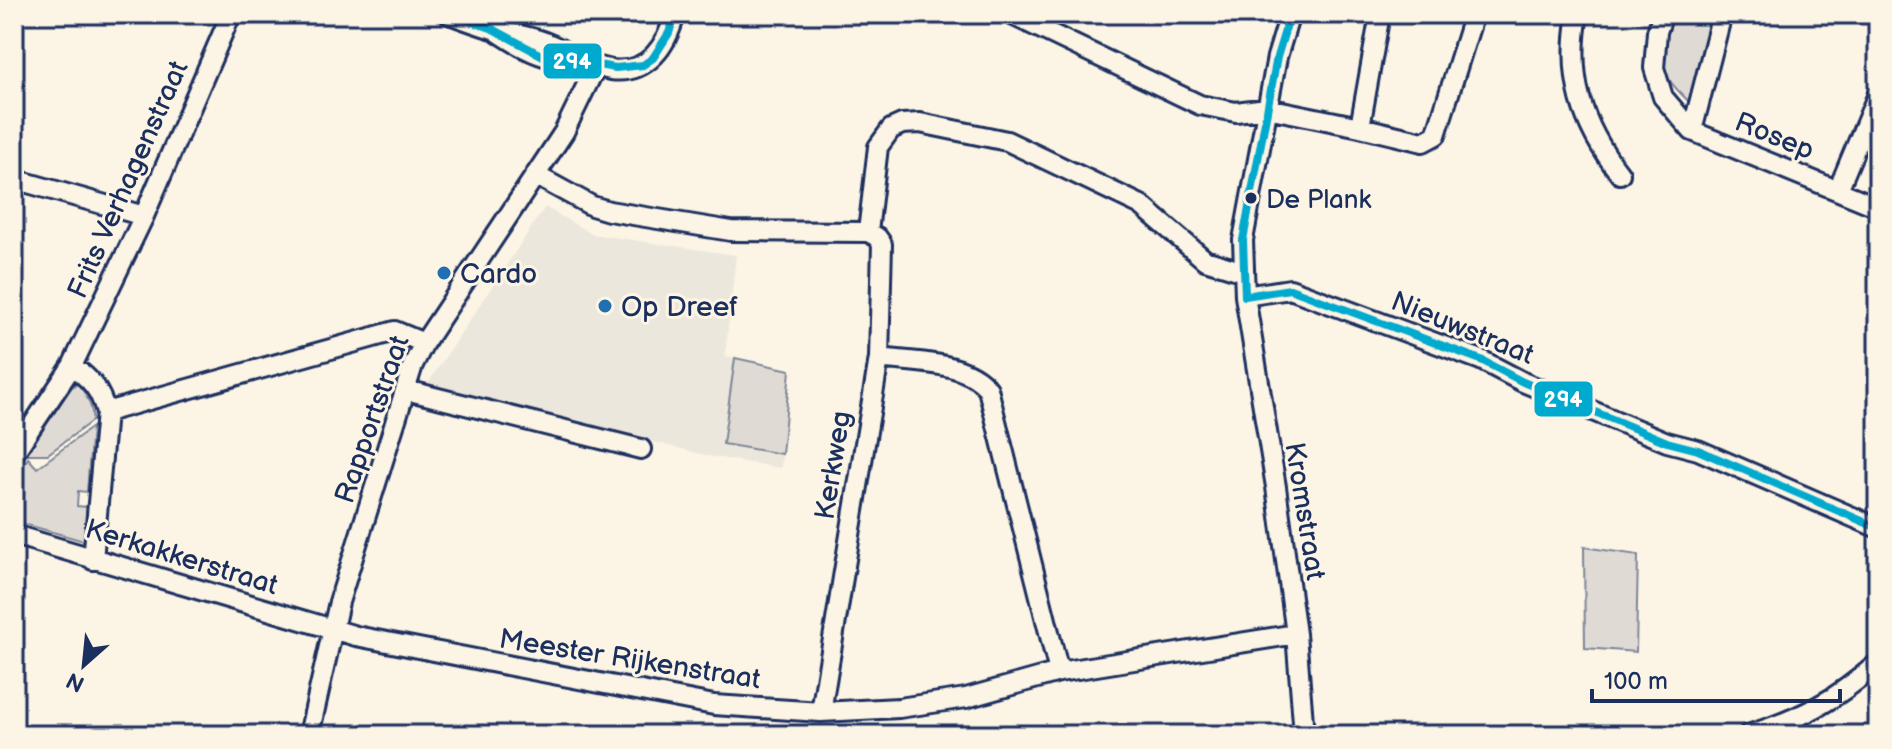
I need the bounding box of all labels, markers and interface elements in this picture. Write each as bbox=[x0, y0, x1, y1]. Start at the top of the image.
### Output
line badge: 294 bbox=[542, 42, 603, 80]
text: 294 bbox=[552, 49, 592, 76]
street label: Frits Verhagenstraat bbox=[61, 55, 196, 303]
street label: Rosep bbox=[1730, 106, 1819, 167]
place label: De Plank bbox=[1266, 185, 1371, 216]
marker: De Plank bbox=[1243, 190, 1259, 206]
place label: Cardo bbox=[460, 258, 537, 291]
marker: Cardo bbox=[435, 264, 453, 282]
street label: Nieuwstraat bbox=[1386, 285, 1539, 372]
place label: Op Dreef bbox=[621, 291, 738, 324]
marker: Op Dreef bbox=[596, 297, 614, 315]
street label: Rapportstraat bbox=[328, 331, 417, 508]
line badge: 294 bbox=[1533, 380, 1594, 418]
text: 294 bbox=[1543, 387, 1583, 414]
street label: Kerkweg bbox=[809, 409, 858, 522]
street label: Kromstraat bbox=[1277, 440, 1332, 583]
street label: Kerkakkerstraat bbox=[81, 512, 282, 602]
street label: Meester Rijkenstraat bbox=[497, 623, 763, 697]
north arrow bbox=[44, 625, 124, 705]
scale bar bbox=[1592, 653, 1840, 703]
text: N bbox=[62, 666, 89, 697]
text: 100 m bbox=[1604, 667, 1668, 696]

